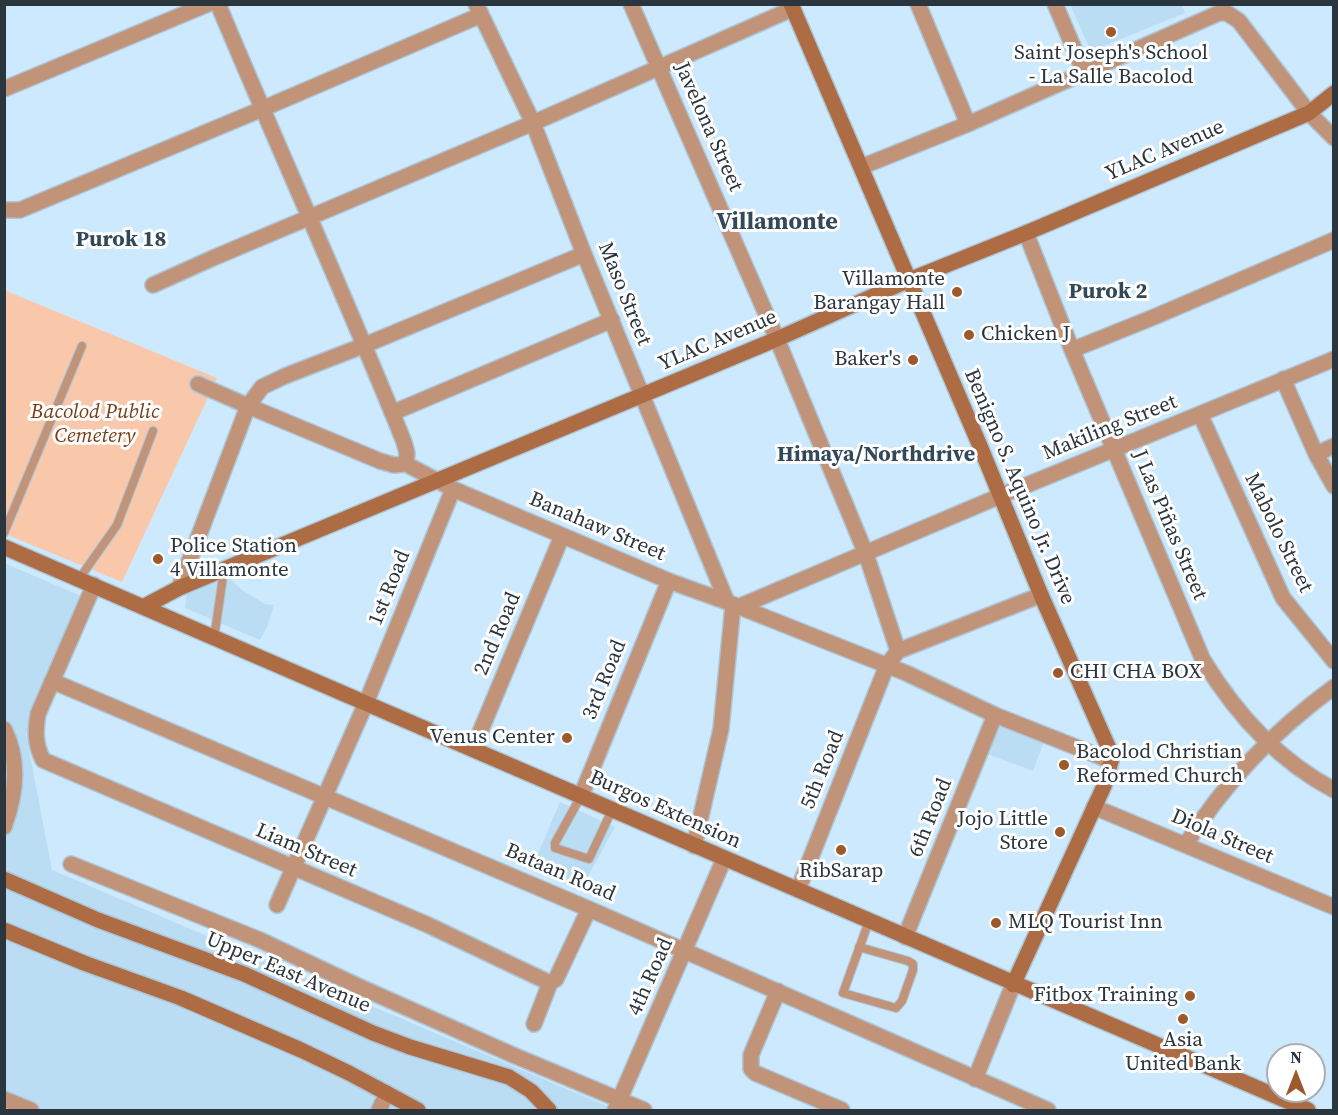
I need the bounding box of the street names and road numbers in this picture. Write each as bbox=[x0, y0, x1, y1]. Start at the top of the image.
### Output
street label: Javelona Street bbox=[668, 59, 748, 195]
street label: YLAC Avenue bbox=[1102, 115, 1228, 187]
street label: Maso Street bbox=[592, 239, 656, 349]
street label: YLAC Avenue bbox=[655, 305, 781, 377]
street label: Benigno S. Aquino Jr. Drive bbox=[958, 365, 1080, 609]
street label: Makiling Street bbox=[1039, 390, 1181, 466]
street label: J Las Piñas Street bbox=[1126, 446, 1212, 604]
street label: Mabolo Street bbox=[1238, 469, 1318, 597]
street label: Banahaw Street bbox=[525, 487, 669, 567]
street label: 1st Road bbox=[364, 547, 416, 629]
street label: 2nd Road bbox=[469, 589, 527, 679]
street label: 3rd Road bbox=[578, 637, 632, 723]
street label: 5th Road bbox=[796, 727, 850, 813]
street label: Burgos Extension bbox=[585, 765, 745, 855]
street label: 6th Road bbox=[904, 775, 958, 861]
street label: Diola Street bbox=[1167, 804, 1277, 870]
street label: Liam Street bbox=[252, 818, 360, 884]
street label: Bataan Road bbox=[501, 839, 619, 907]
street label: Upper East Avenue bbox=[202, 927, 374, 1019]
street label: 4th Road bbox=[623, 934, 679, 1020]

